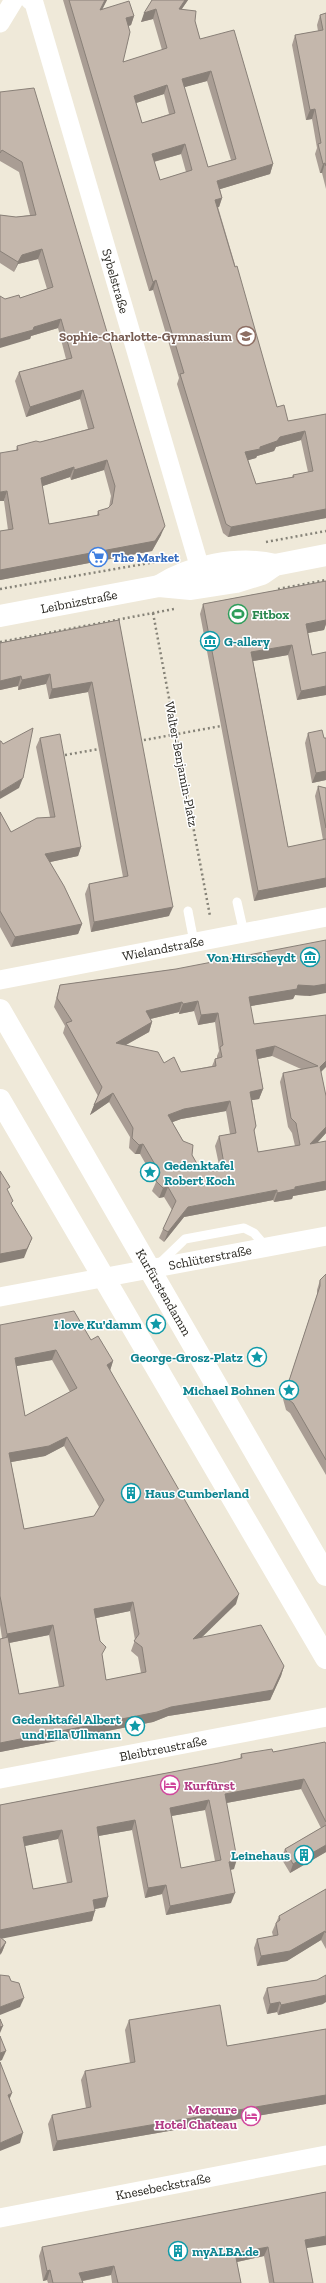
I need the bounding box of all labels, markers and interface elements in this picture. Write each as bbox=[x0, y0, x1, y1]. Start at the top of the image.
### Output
street label: Sybelstraße bbox=[99, 247, 132, 315]
school or university icon: Sophie-Charlotte-Gymnasium bbox=[235, 325, 257, 347]
place label: Sophie-Charlotte-Gymnasium bbox=[59, 329, 233, 344]
supermarket icon: The Market bbox=[87, 546, 109, 568]
place label: The Market bbox=[112, 550, 180, 565]
street label: Leibnizstraße bbox=[40, 587, 119, 616]
sports icon: Fitbox bbox=[227, 603, 249, 625]
place label: Fitbox bbox=[252, 607, 289, 622]
museum icon: G-allery bbox=[199, 630, 221, 652]
place label: G-allery bbox=[224, 634, 270, 649]
street label: Walter-Benjamin-Platz bbox=[161, 700, 201, 828]
street label: Wielandstraße bbox=[121, 933, 205, 964]
museum icon: Von Hirscheydt bbox=[299, 946, 321, 968]
place label: Von Hirscheydt bbox=[207, 950, 297, 965]
place label: Gedenktafel Robert Koch bbox=[164, 1158, 235, 1188]
place icon: Gedenktafel Robert Koch bbox=[139, 1161, 161, 1183]
street label: Schlüterstraße bbox=[167, 1242, 253, 1273]
street label: Kurfürstendamm bbox=[133, 1246, 195, 1339]
place icon: I love Ku'damm bbox=[145, 1313, 167, 1335]
place label: I love Ku'damm bbox=[54, 1317, 143, 1332]
place icon: George-Grosz-Platz bbox=[246, 1346, 268, 1368]
place label: George-Grosz-Platz bbox=[131, 1350, 243, 1365]
place icon: Michael Bohnen bbox=[278, 1379, 300, 1401]
place label: Michael Bohnen bbox=[183, 1383, 275, 1398]
building icon: Haus Cumberland bbox=[120, 1482, 142, 1504]
place label: Haus Cumberland bbox=[145, 1486, 250, 1501]
place label: Gedenktafel Albert und Ella Ullmann bbox=[12, 1712, 122, 1742]
place icon: Gedenktafel Albert und Ella Ullmann bbox=[124, 1715, 146, 1737]
street label: Bleibtreustraße bbox=[118, 1733, 208, 1764]
hotel icon: Kurfürst bbox=[159, 1774, 181, 1796]
place label: Kurfürst bbox=[184, 1778, 236, 1793]
building icon: Leinehaus bbox=[293, 1844, 315, 1866]
place label: Leinehaus bbox=[231, 1848, 290, 1863]
place label: Mercure Hotel Chateau bbox=[155, 2102, 238, 2132]
hotel icon: Mercure Hotel Chateau bbox=[240, 2105, 262, 2127]
street label: Knesebeckstraße bbox=[114, 2170, 212, 2203]
building icon: myALBA.de bbox=[167, 2240, 189, 2262]
place label: myALBA.de bbox=[192, 2244, 260, 2259]

